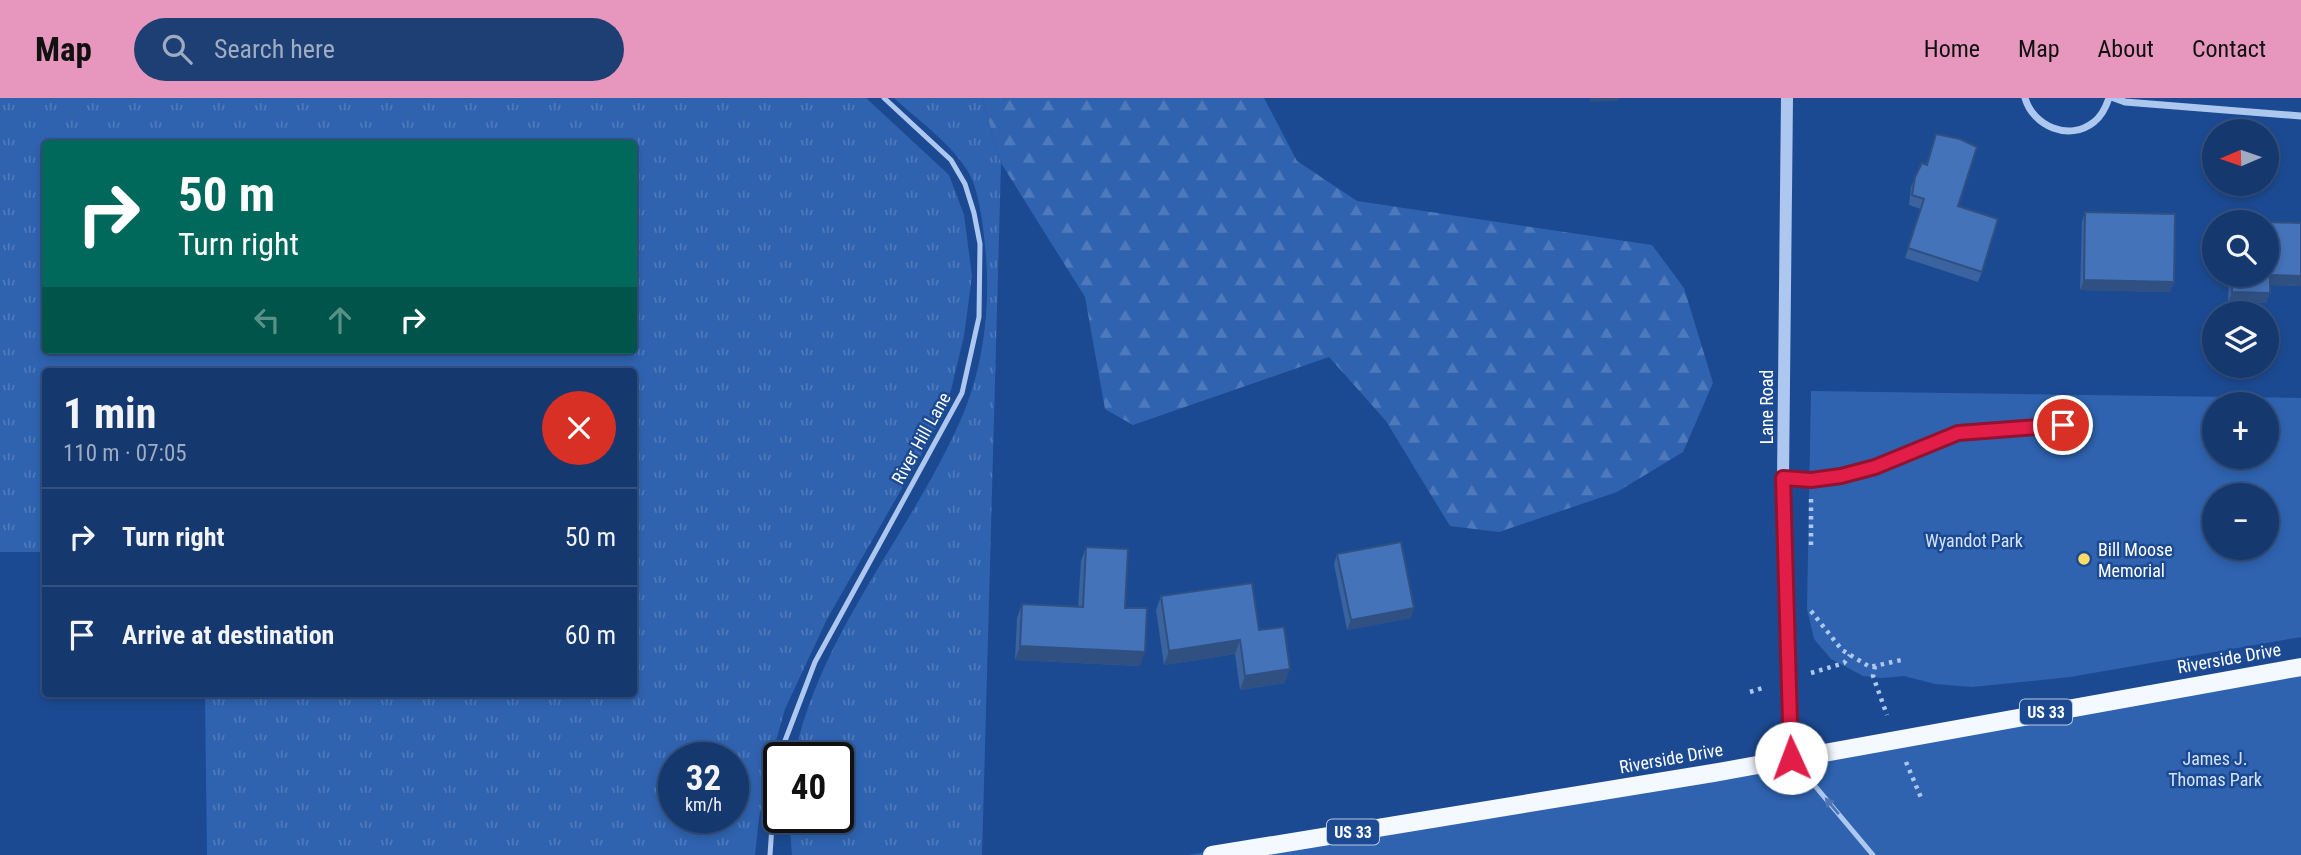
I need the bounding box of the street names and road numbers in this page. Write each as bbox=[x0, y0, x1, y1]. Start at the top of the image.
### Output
street label: Lane Road bbox=[1756, 370, 1777, 444]
street label: River Hill Lane bbox=[887, 389, 955, 487]
street label: Riverside Drive bbox=[2175, 639, 2283, 677]
road number: US 33 bbox=[2020, 699, 2072, 724]
street label: Riverside Drive bbox=[1617, 739, 1725, 777]
road number: US 33 bbox=[1327, 820, 1379, 845]

